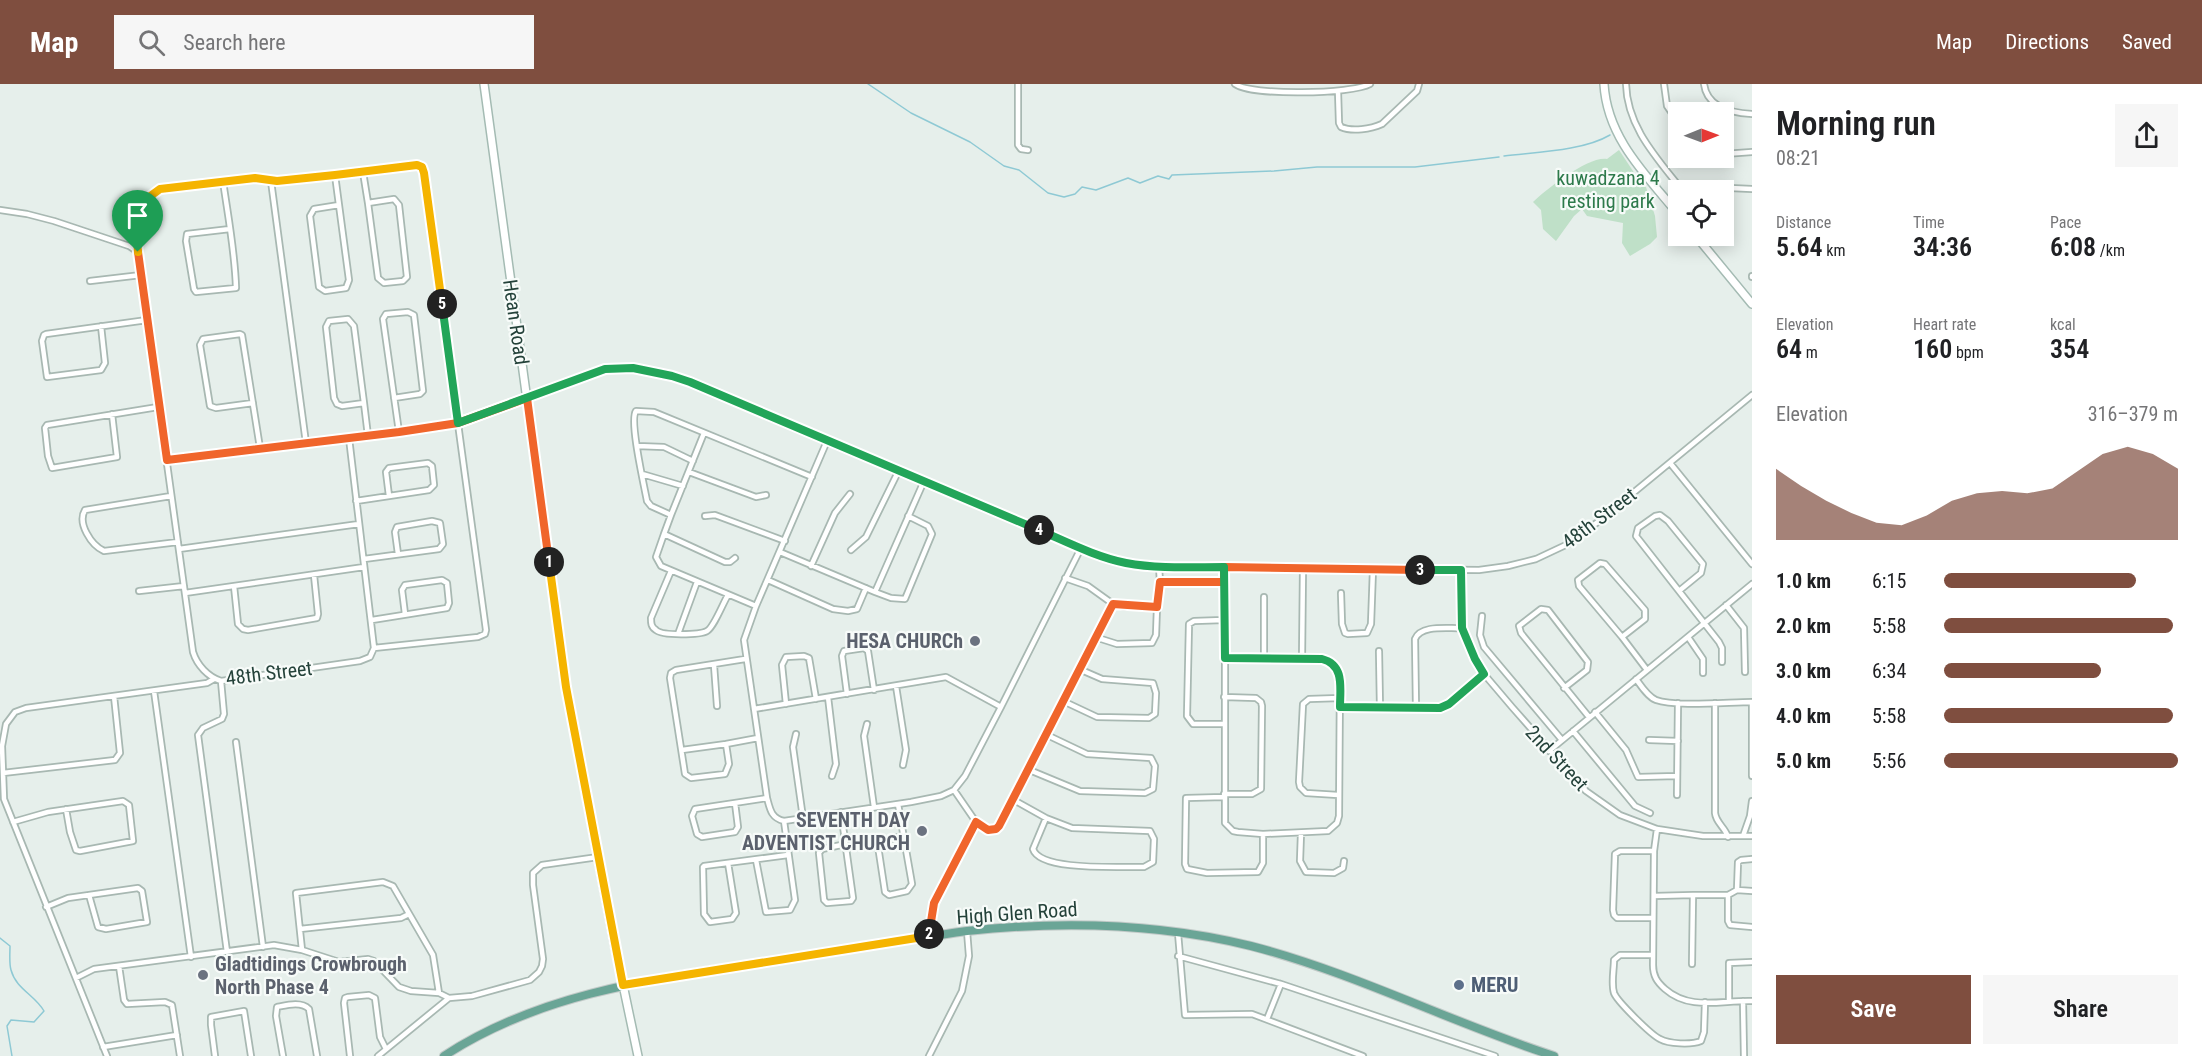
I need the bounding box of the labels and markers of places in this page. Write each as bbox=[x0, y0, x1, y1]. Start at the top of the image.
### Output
pin bbox=[112, 190, 163, 252]
pin: 5 bbox=[427, 289, 457, 319]
pin: 4 bbox=[1024, 515, 1054, 545]
pin: 1 bbox=[534, 547, 564, 577]
pin: 3 bbox=[1405, 555, 1435, 585]
place label: HESA CHURCh bbox=[846, 629, 963, 653]
marker: HESA CHURCh bbox=[968, 634, 982, 648]
place label: SEVENTH DAY ADVENTIST CHURCH bbox=[742, 808, 910, 855]
marker: SEVENTH DAY ADVENTIST CHURCH bbox=[915, 824, 929, 838]
pin: 2 bbox=[914, 919, 944, 949]
place label: Gladtidings Crowbrough North Phase 4 bbox=[215, 952, 407, 999]
marker: Gladtidings Crowbrough North Phase 4 bbox=[196, 968, 210, 982]
place label: MERU bbox=[1471, 973, 1518, 997]
marker: MERU bbox=[1452, 978, 1466, 992]

